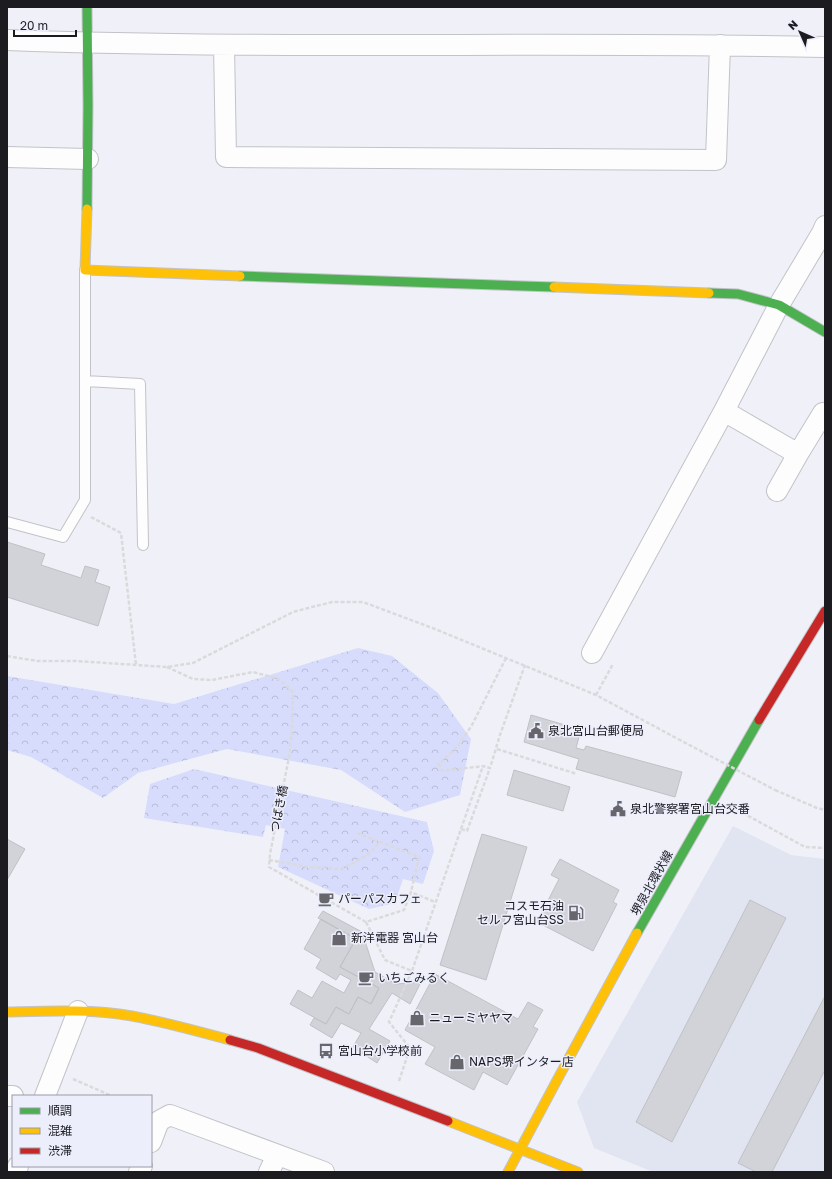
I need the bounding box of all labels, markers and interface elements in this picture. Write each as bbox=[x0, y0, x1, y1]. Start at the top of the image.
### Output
scale bar bbox=[14, 12, 76, 38]
north arrow bbox=[780, 12, 820, 52]
text: N bbox=[785, 17, 800, 32]
text: 20 m bbox=[20, 18, 48, 33]
public building icon: 泉北宮山台郵便局 bbox=[527, 722, 545, 740]
place label: 泉北宮山台郵便局 bbox=[548, 723, 644, 738]
street label: つばき橋 bbox=[267, 784, 290, 834]
public building icon: 泉北警察署宮山台交番 bbox=[609, 800, 627, 818]
place label: 泉北警察署宮山台交番 bbox=[630, 801, 750, 816]
street label: 堺泉北環状線 bbox=[628, 848, 676, 918]
cafe icon: パーパスカフェ bbox=[317, 890, 335, 908]
place label: パーパスカフェ bbox=[338, 891, 422, 906]
place label: コスモ石油 セルフ宮山台SS bbox=[477, 898, 564, 927]
fuel station icon: コスモ石油 セルフ宮山台SS bbox=[567, 904, 585, 922]
shop icon: 新洋電器 宮山台 bbox=[330, 929, 348, 947]
place label: 新洋電器 宮山台 bbox=[351, 930, 438, 945]
cafe icon: いちごみるく bbox=[357, 969, 375, 987]
place label: いちごみるく bbox=[378, 970, 450, 985]
shop icon: ニューミヤヤマ bbox=[408, 1009, 426, 1027]
place label: ニューミヤヤマ bbox=[429, 1010, 513, 1025]
bus stop icon: 宮山台小学校前 bbox=[317, 1042, 335, 1060]
place label: 宮山台小学校前 bbox=[338, 1043, 422, 1058]
shop icon: NAPS堺インター店 bbox=[448, 1053, 466, 1071]
place label: NAPS堺インター店 bbox=[469, 1054, 574, 1069]
legend bbox=[12, 1095, 152, 1167]
text: 順調 bbox=[48, 1103, 72, 1118]
text: 混雑 bbox=[48, 1123, 72, 1138]
text: 渋滞 bbox=[48, 1143, 72, 1158]

